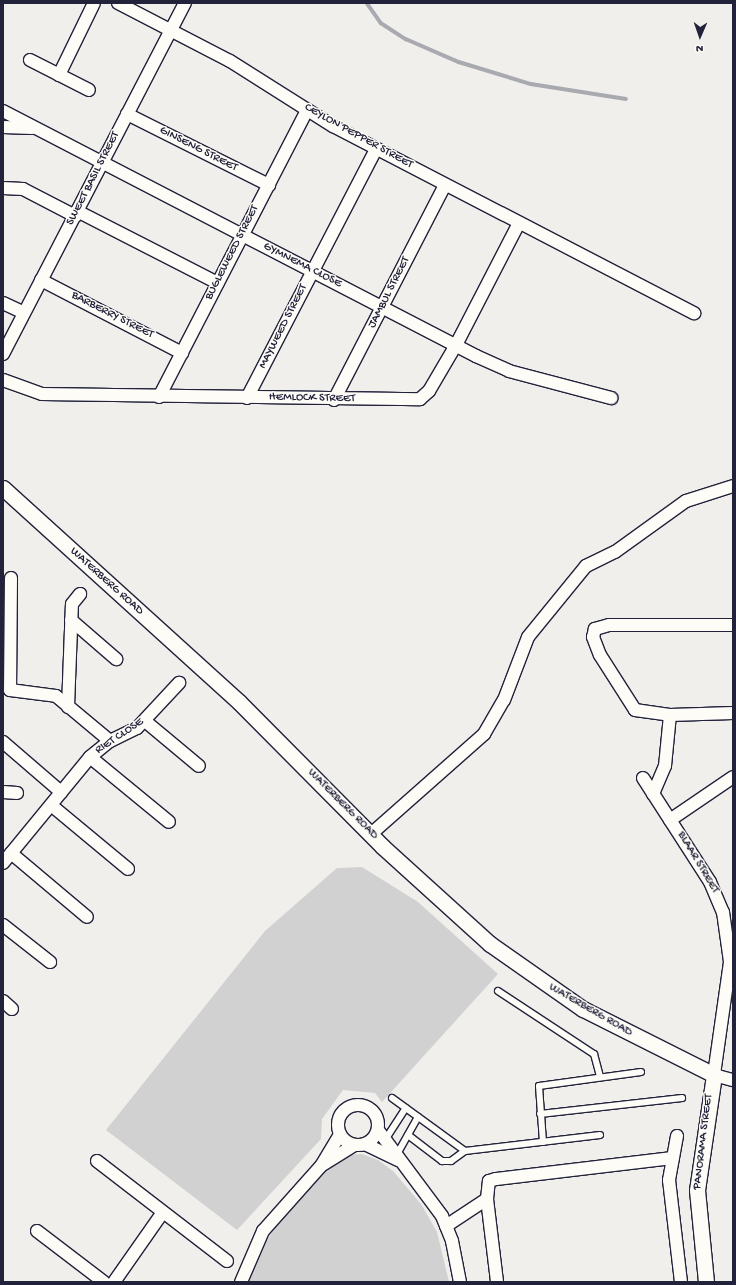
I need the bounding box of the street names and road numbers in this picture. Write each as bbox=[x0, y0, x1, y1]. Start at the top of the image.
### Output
street label: CEYLON PEPPER STREET bbox=[301, 101, 415, 173]
street label: GINSENG STREET bbox=[157, 124, 239, 176]
street label: SWEET BASIL STREET bbox=[64, 130, 124, 228]
street label: BUGLEWEED STREET bbox=[203, 203, 263, 303]
street label: GYMNEMA CLOSE bbox=[260, 240, 344, 292]
street label: JAMBUL STREET bbox=[366, 255, 414, 331]
street label: MAYWEED STREET bbox=[257, 282, 311, 372]
street label: BARBERRY STREET bbox=[69, 289, 155, 343]
street label: HEMLOCK STREET bbox=[269, 391, 355, 407]
street label: WATERBERG ROAD bbox=[66, 545, 146, 619]
street label: RIET CLOSE bbox=[93, 716, 147, 758]
street label: WATERBERG ROAD bbox=[304, 767, 380, 843]
street label: BLAAR STREET bbox=[673, 829, 721, 897]
street label: WATERBERG ROAD bbox=[546, 981, 634, 1041]
street label: PANORAMA STREET bbox=[691, 1093, 717, 1191]

